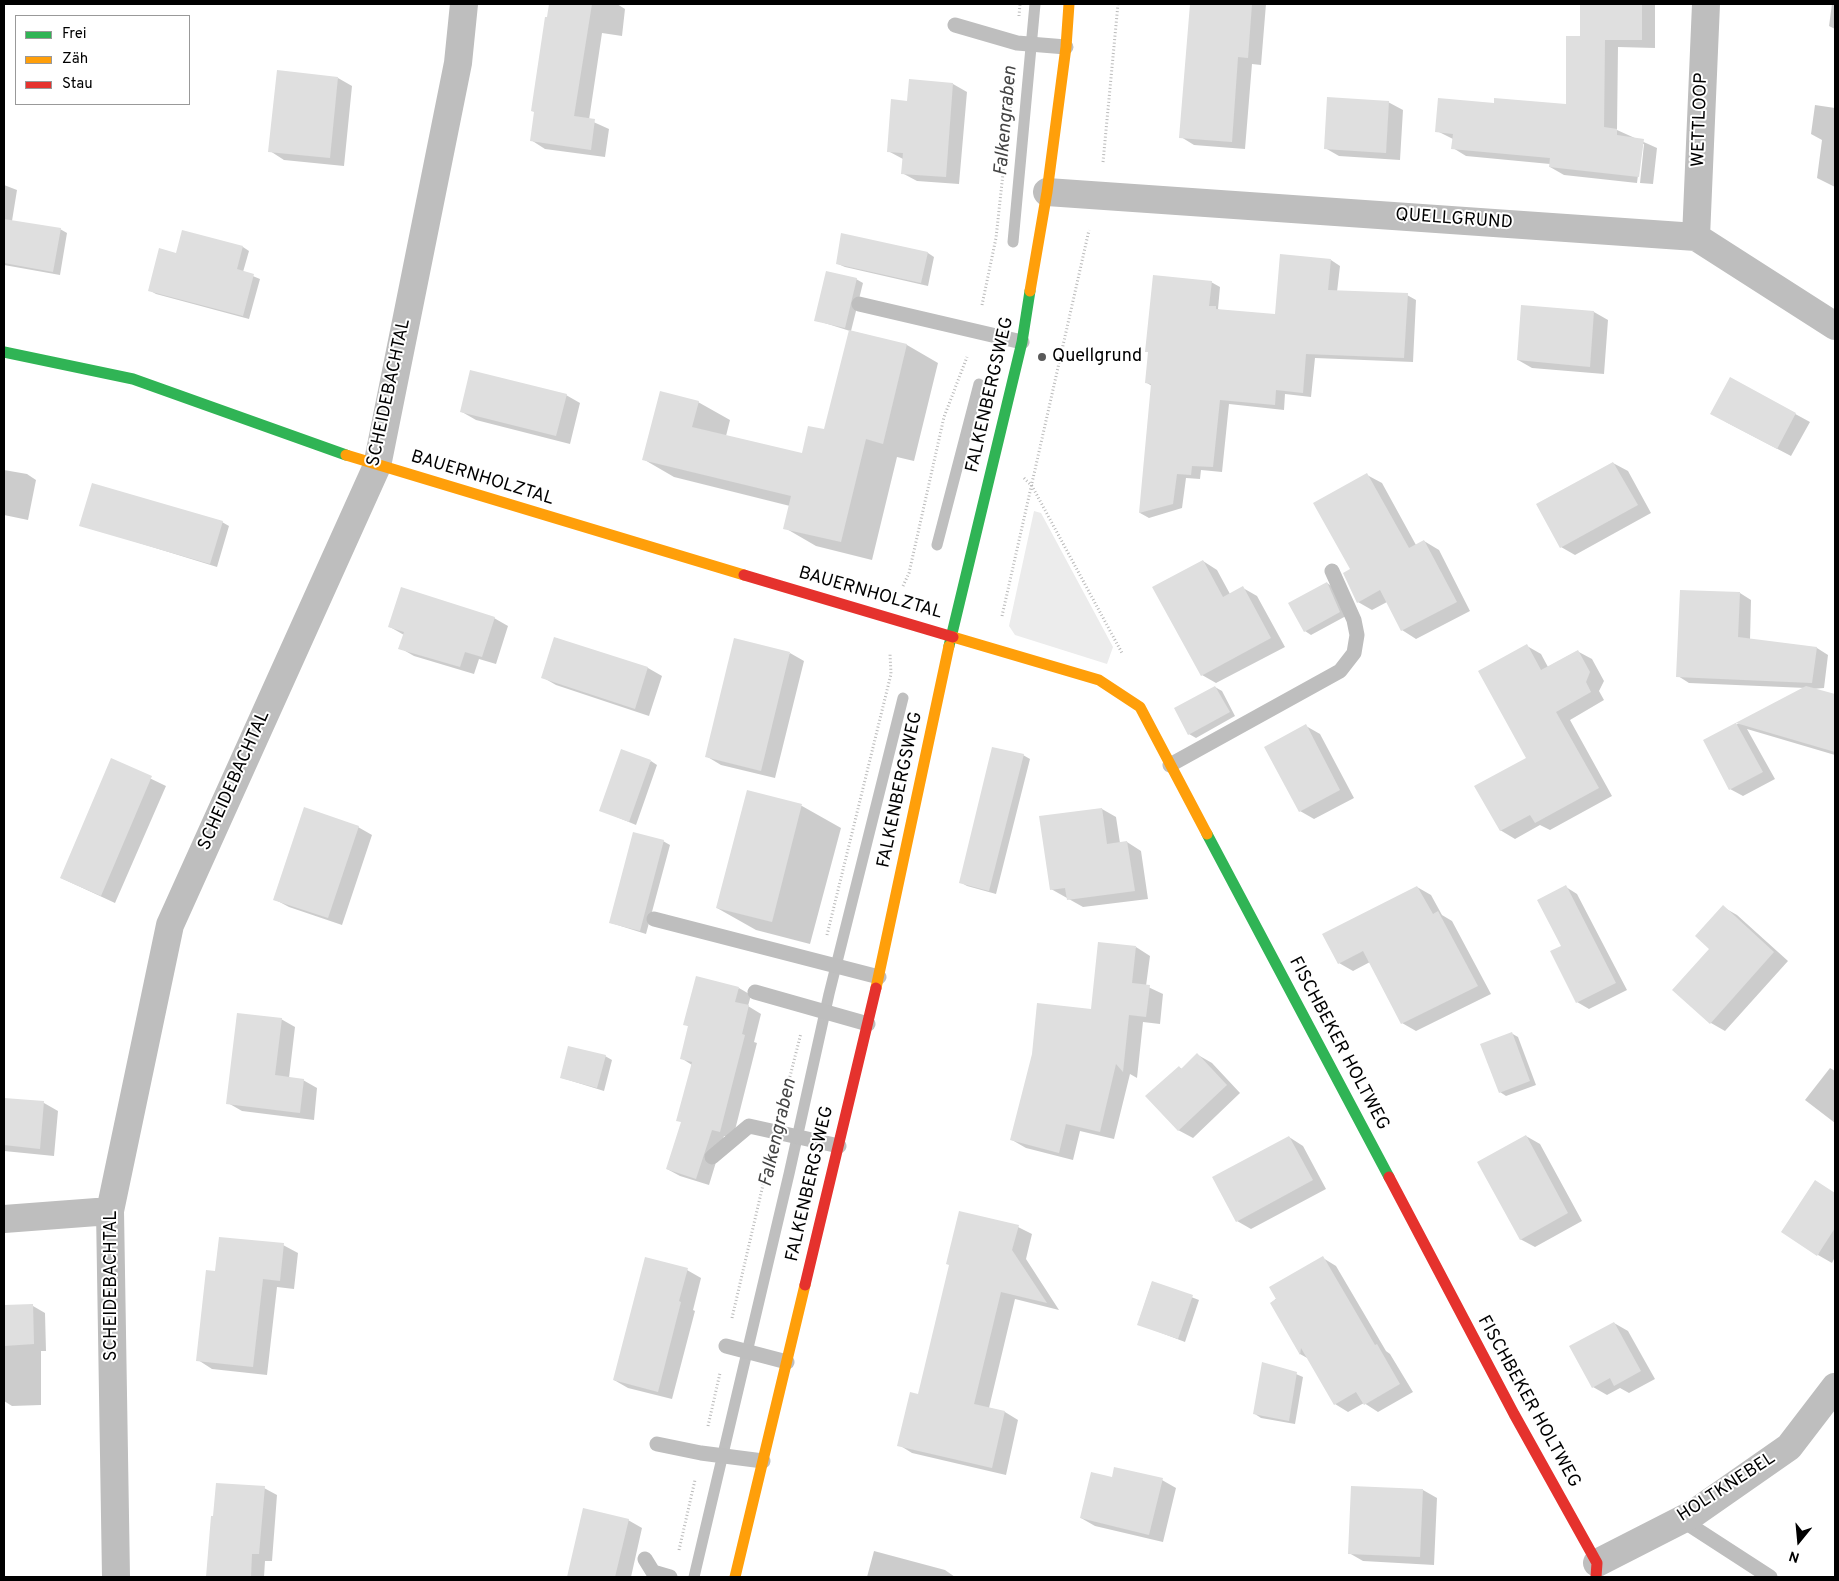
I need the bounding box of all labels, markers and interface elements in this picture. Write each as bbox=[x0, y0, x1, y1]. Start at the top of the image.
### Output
legend bbox=[15, 15, 190, 105]
text: Frei bbox=[62, 25, 87, 44]
text: Zäh bbox=[62, 50, 88, 69]
water label: Falkengraben bbox=[991, 65, 1023, 177]
street label: WETTLOOP bbox=[1689, 72, 1713, 168]
text: Stau bbox=[62, 75, 93, 94]
street label: QUELLGRUND bbox=[1395, 205, 1513, 235]
street label: FALKENBERGSWEG bbox=[963, 315, 1019, 475]
street label: SCHEIDEBACHTAL bbox=[364, 317, 416, 469]
place label: Quellgrund bbox=[1052, 346, 1142, 368]
marker: Quellgrund bbox=[1036, 351, 1048, 363]
street label: BAUERNHOLZTAL bbox=[408, 447, 556, 511]
street label: BAUERNHOLZTAL bbox=[796, 563, 944, 625]
street label: SCHEIDEBACHTAL bbox=[195, 708, 275, 854]
street label: FALKENBERGSWEG bbox=[874, 710, 928, 870]
street label: FISCHBEKER HOLTWEG bbox=[1283, 954, 1393, 1134]
water label: Falkengraben bbox=[755, 1077, 803, 1189]
street label: FALKENBERGSWEG bbox=[783, 1104, 839, 1264]
street label: SCHEIDEBACHTAL bbox=[101, 1211, 123, 1361]
street label: FISCHBEKER HOLTWEG bbox=[1472, 1312, 1584, 1492]
street label: HOLTKNEBEL bbox=[1674, 1448, 1780, 1528]
north arrow bbox=[1774, 1516, 1824, 1566]
text: N bbox=[1787, 1546, 1802, 1565]

